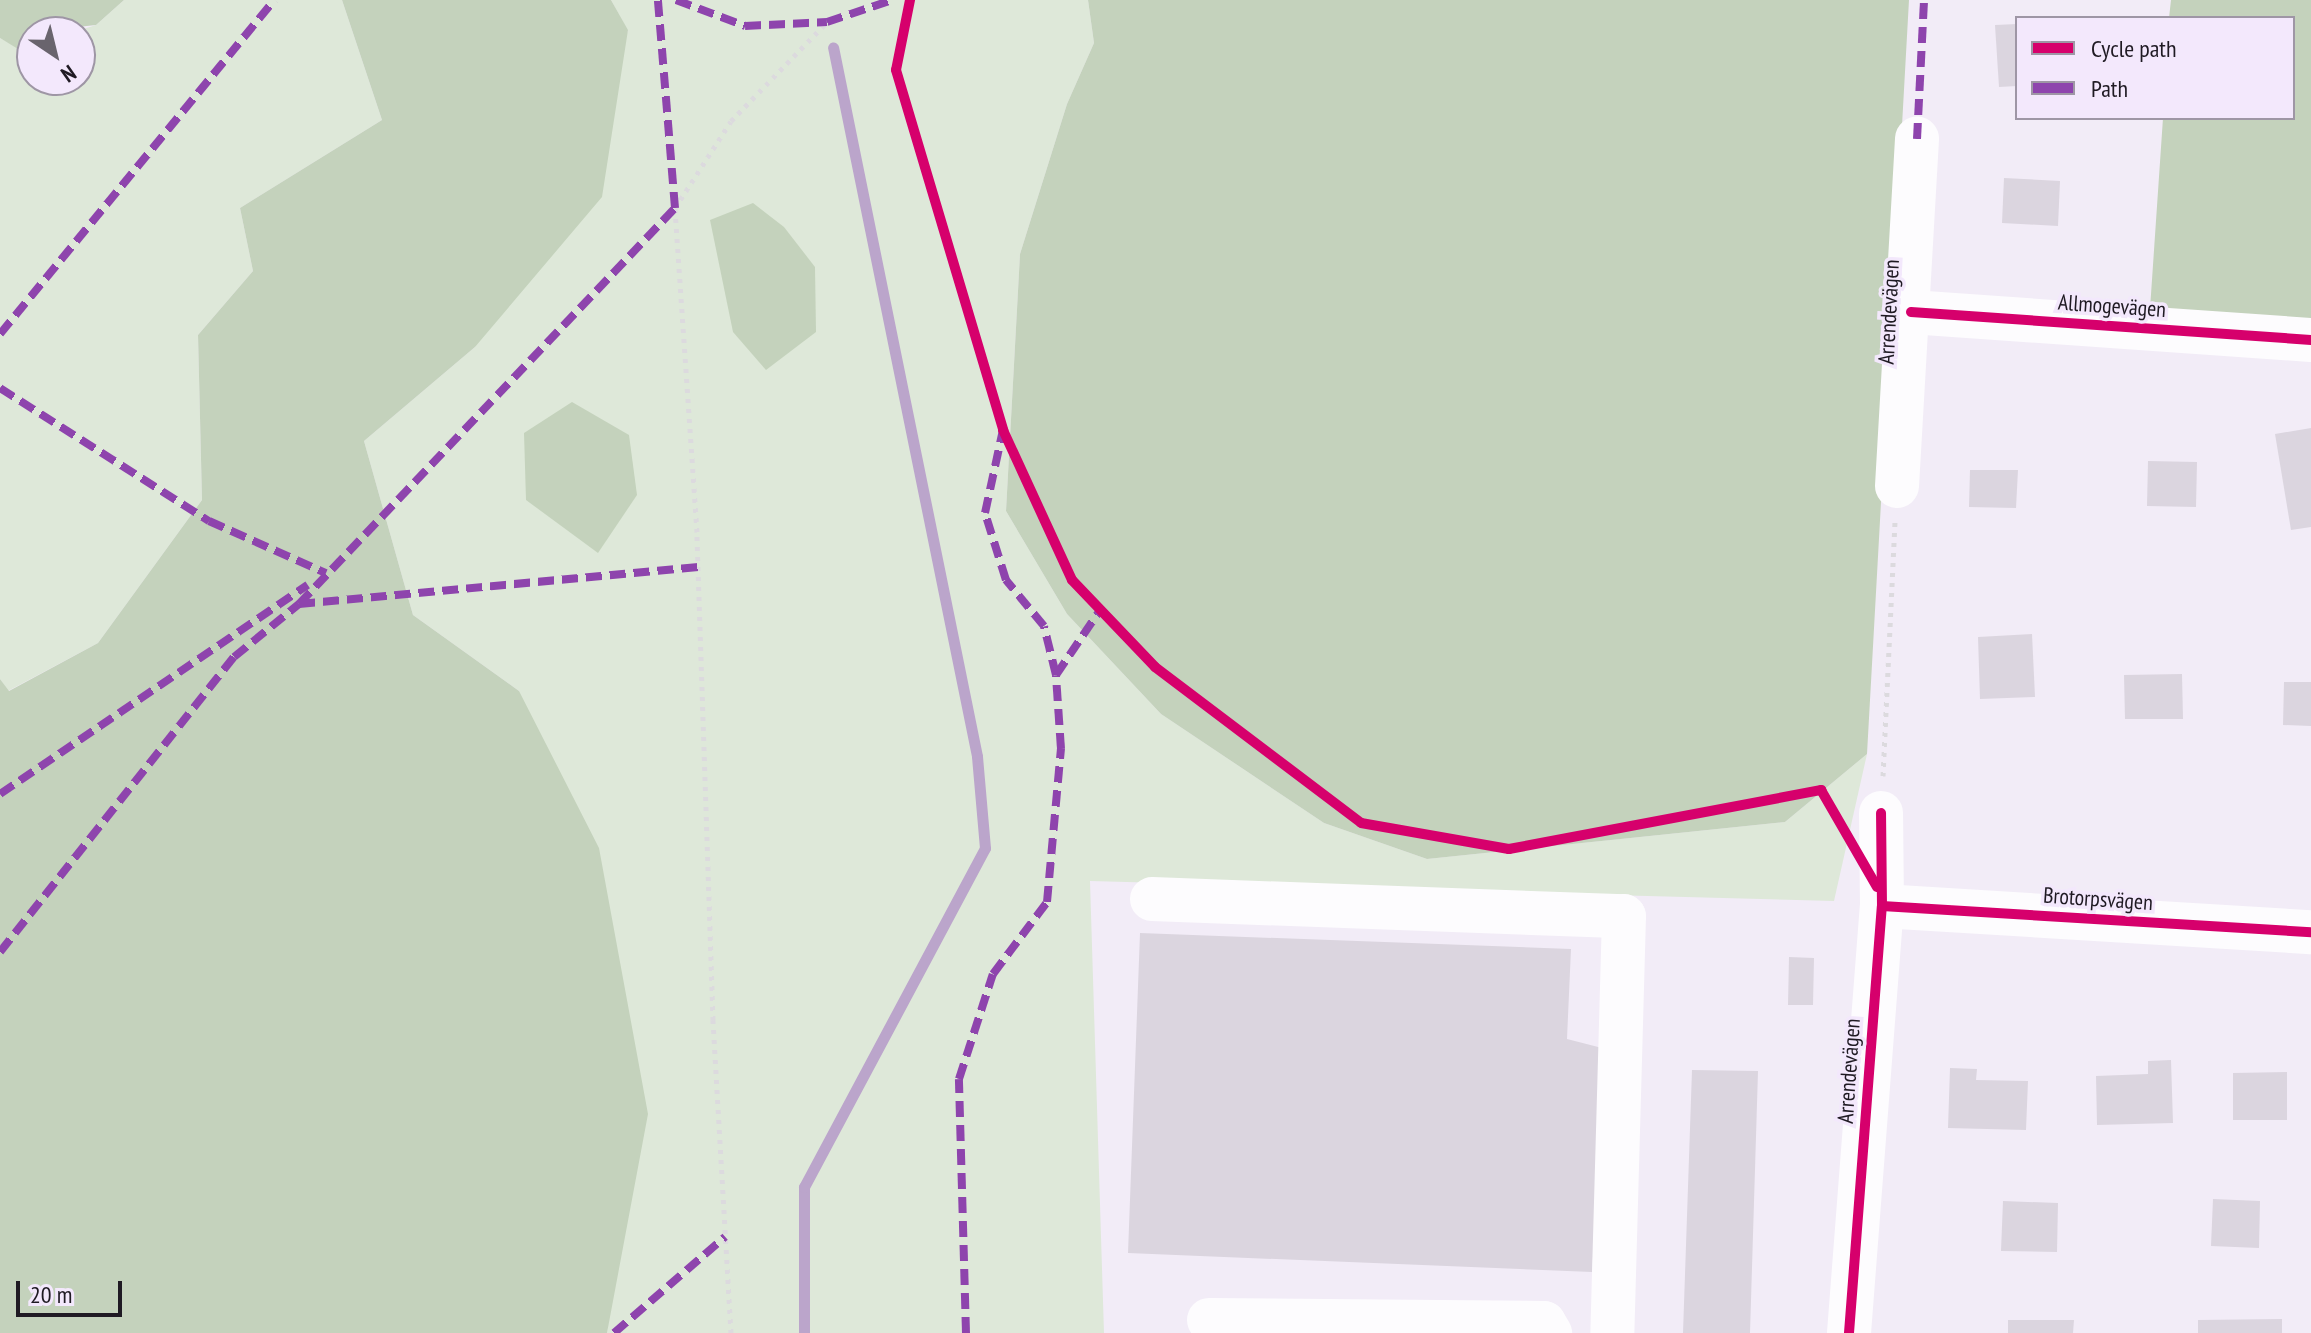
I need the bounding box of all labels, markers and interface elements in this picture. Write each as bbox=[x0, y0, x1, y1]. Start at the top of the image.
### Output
north arrow bbox=[16, 16, 96, 96]
legend bbox=[2015, 16, 2295, 120]
text: Cycle path bbox=[2091, 33, 2177, 64]
text: N bbox=[56, 59, 82, 89]
text: Path bbox=[2091, 73, 2128, 104]
street label: Arrendevägen bbox=[1873, 259, 1905, 365]
street label: Allmogevägen bbox=[2057, 289, 2167, 323]
street label: Brotorpsvägen bbox=[2042, 882, 2154, 916]
street label: Arrendevägen bbox=[1832, 1018, 1866, 1124]
scale bar bbox=[20, 1265, 126, 1315]
text: 20 m bbox=[30, 1279, 72, 1310]

